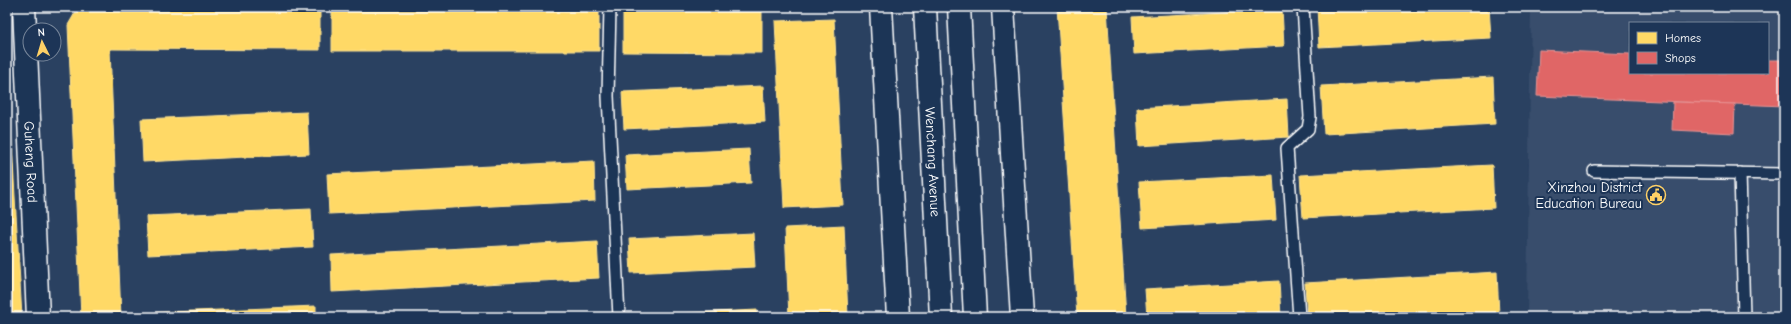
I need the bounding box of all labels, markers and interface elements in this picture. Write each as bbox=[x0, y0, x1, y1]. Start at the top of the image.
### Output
north arrow bbox=[22, 22, 62, 62]
legend bbox=[1629, 22, 1769, 74]
text: N bbox=[37, 26, 45, 39]
text: Homes bbox=[1665, 31, 1701, 45]
text: Shops bbox=[1665, 51, 1696, 65]
street label: Wenchang Avenue bbox=[921, 106, 944, 217]
street label: Guheng Road bbox=[20, 121, 41, 203]
place label: Xinzhou District Education Bureau bbox=[1535, 179, 1643, 212]
public building icon: Xinzhou District Education Bureau bbox=[1645, 184, 1667, 206]

